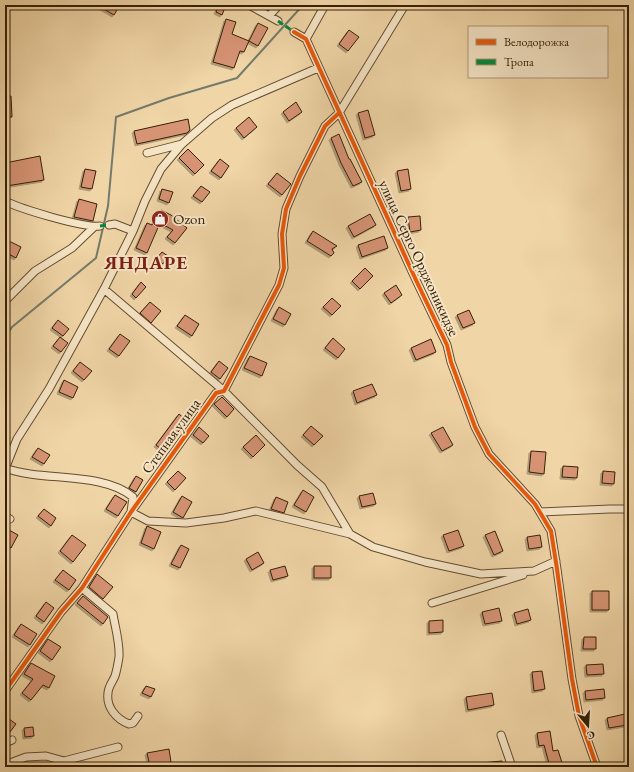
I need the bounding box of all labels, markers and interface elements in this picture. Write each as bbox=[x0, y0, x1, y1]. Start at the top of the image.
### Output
legend bbox=[468, 26, 608, 78]
text: Велодорожка bbox=[504, 34, 569, 50]
text: Тропа bbox=[504, 54, 534, 70]
street label: улица Серго Орджоникидзе bbox=[375, 176, 464, 339]
shop icon: Ozon bbox=[150, 209, 170, 229]
place label: Ozon bbox=[173, 209, 206, 228]
district label: ЯНДАРЕ bbox=[103, 250, 188, 275]
street label: Степная улица bbox=[137, 394, 204, 477]
north arrow bbox=[568, 706, 608, 746]
text: С bbox=[585, 728, 597, 743]

